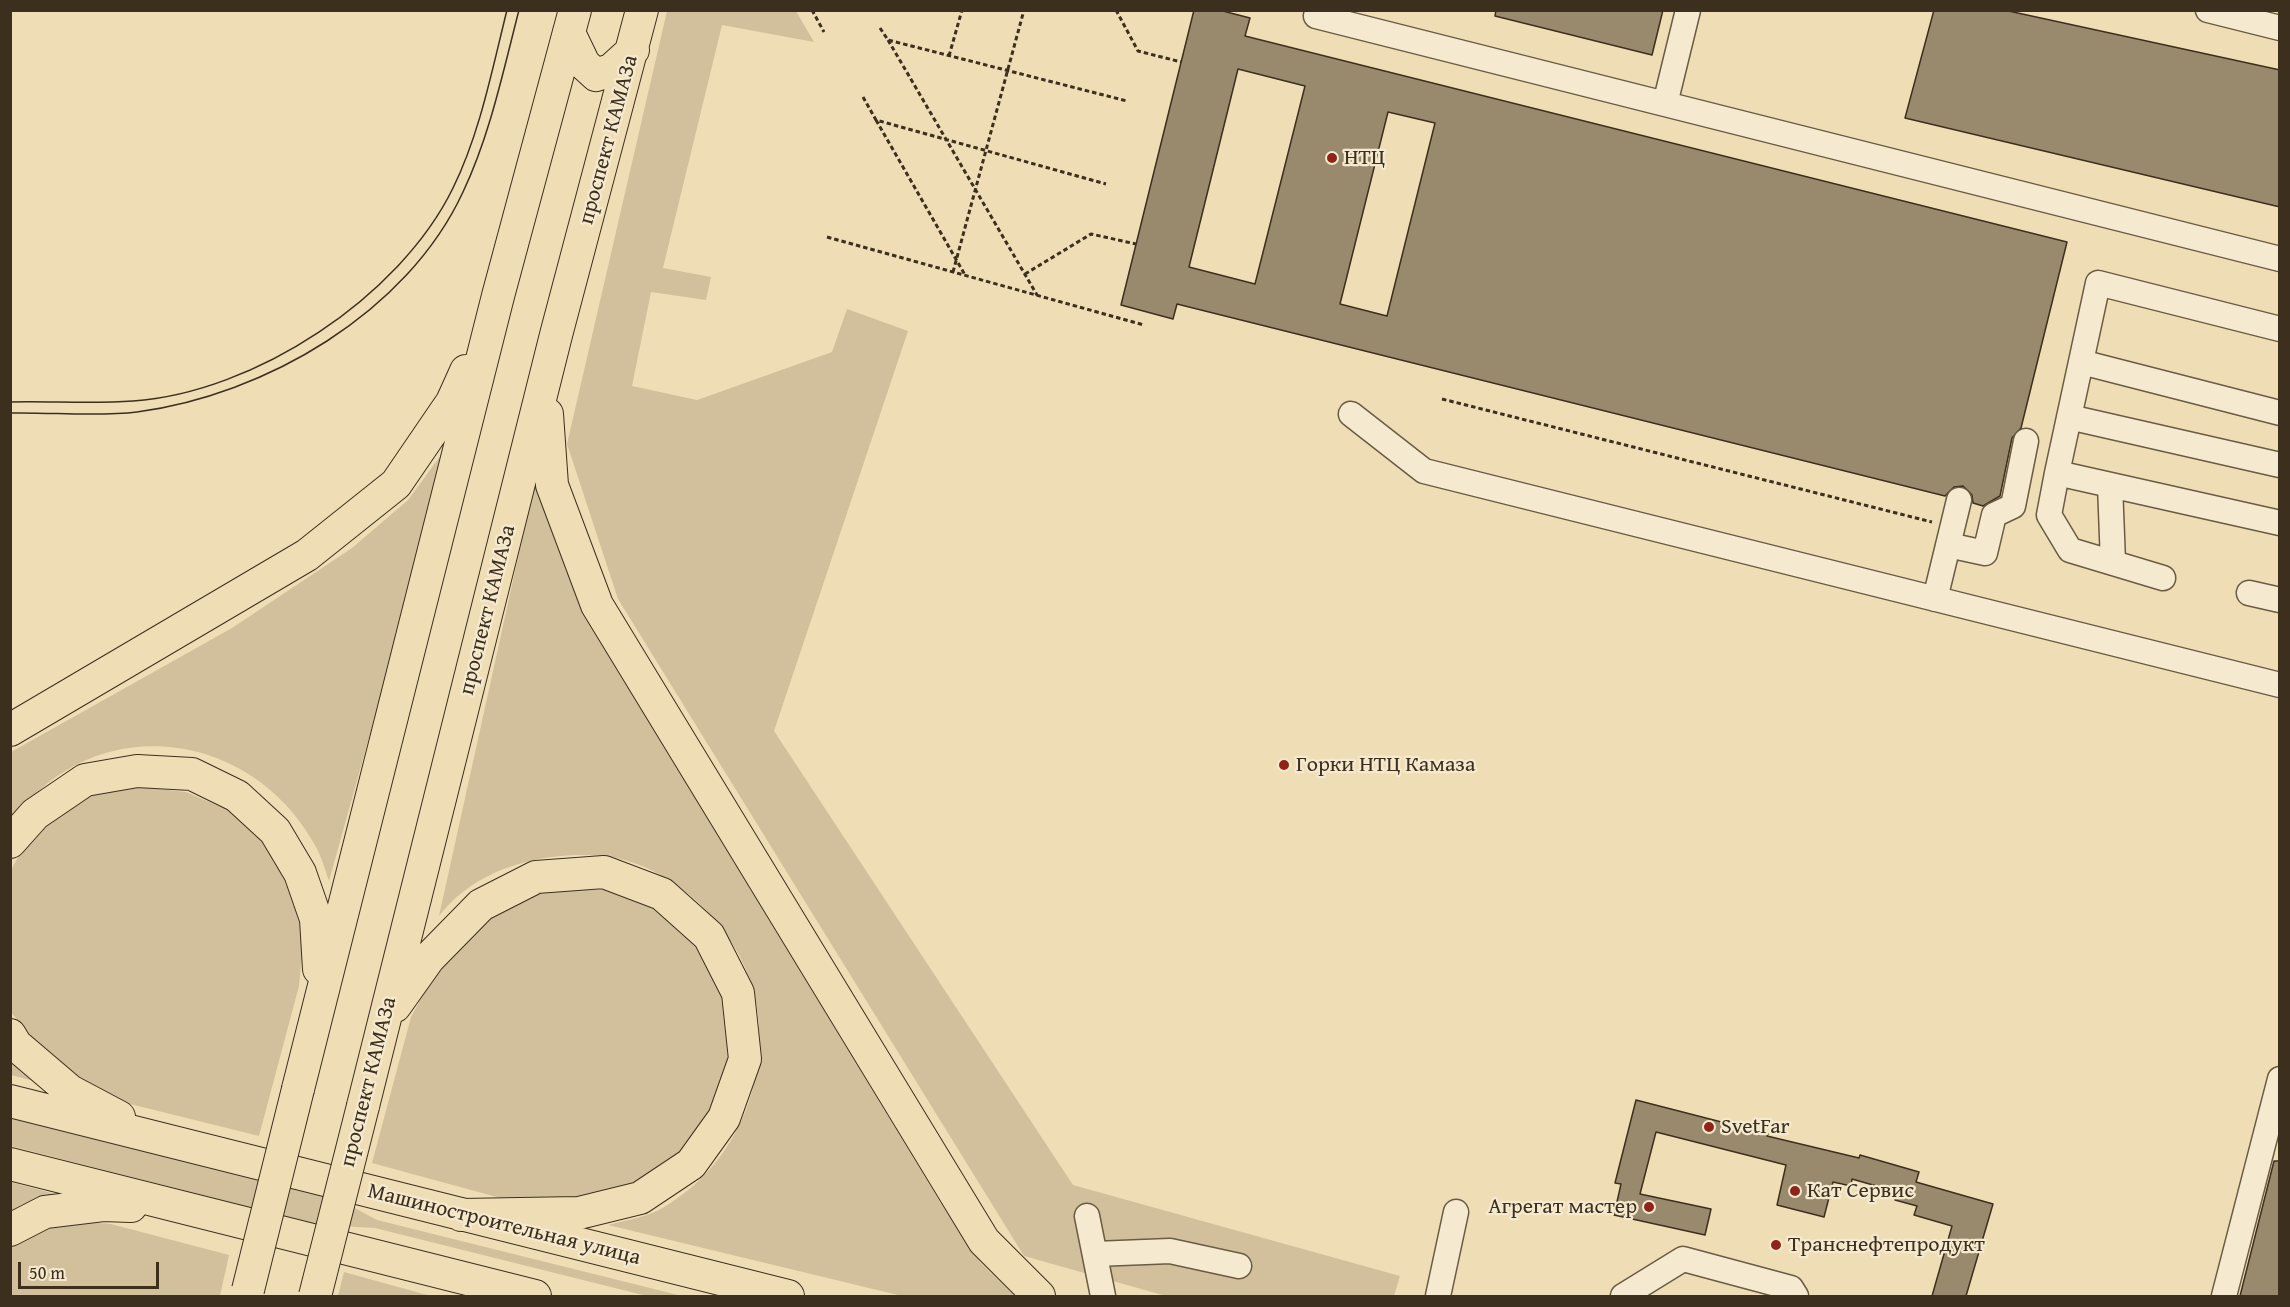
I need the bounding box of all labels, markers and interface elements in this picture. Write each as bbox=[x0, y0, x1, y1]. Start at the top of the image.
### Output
street label: проспект КАМАЗа bbox=[574, 52, 644, 228]
place label: НТЦ bbox=[1344, 145, 1385, 171]
marker: НТЦ bbox=[1325, 151, 1339, 165]
street label: проспект КАМАЗа bbox=[454, 522, 522, 698]
place label: Горки НТЦ Камаза bbox=[1296, 752, 1475, 778]
marker: Горки НТЦ Камаза bbox=[1277, 758, 1291, 772]
street label: проспект КАМАЗа bbox=[335, 994, 403, 1170]
place label: SvetFar bbox=[1721, 1114, 1790, 1140]
marker: SvetFar bbox=[1702, 1120, 1716, 1134]
street label: Машиностроительная улица bbox=[365, 1178, 643, 1272]
place label: Кат Сервис bbox=[1807, 1178, 1914, 1204]
marker: Кат Сервис bbox=[1788, 1184, 1802, 1198]
place label: Агрегат мастер bbox=[1488, 1194, 1637, 1220]
marker: Агрегат мастер bbox=[1642, 1200, 1656, 1214]
place label: Транснефтепродукт bbox=[1788, 1232, 1985, 1258]
marker: Транснефтепродукт bbox=[1769, 1238, 1783, 1252]
scale bar bbox=[21, 1250, 162, 1288]
text: 50 m bbox=[29, 1259, 65, 1286]

